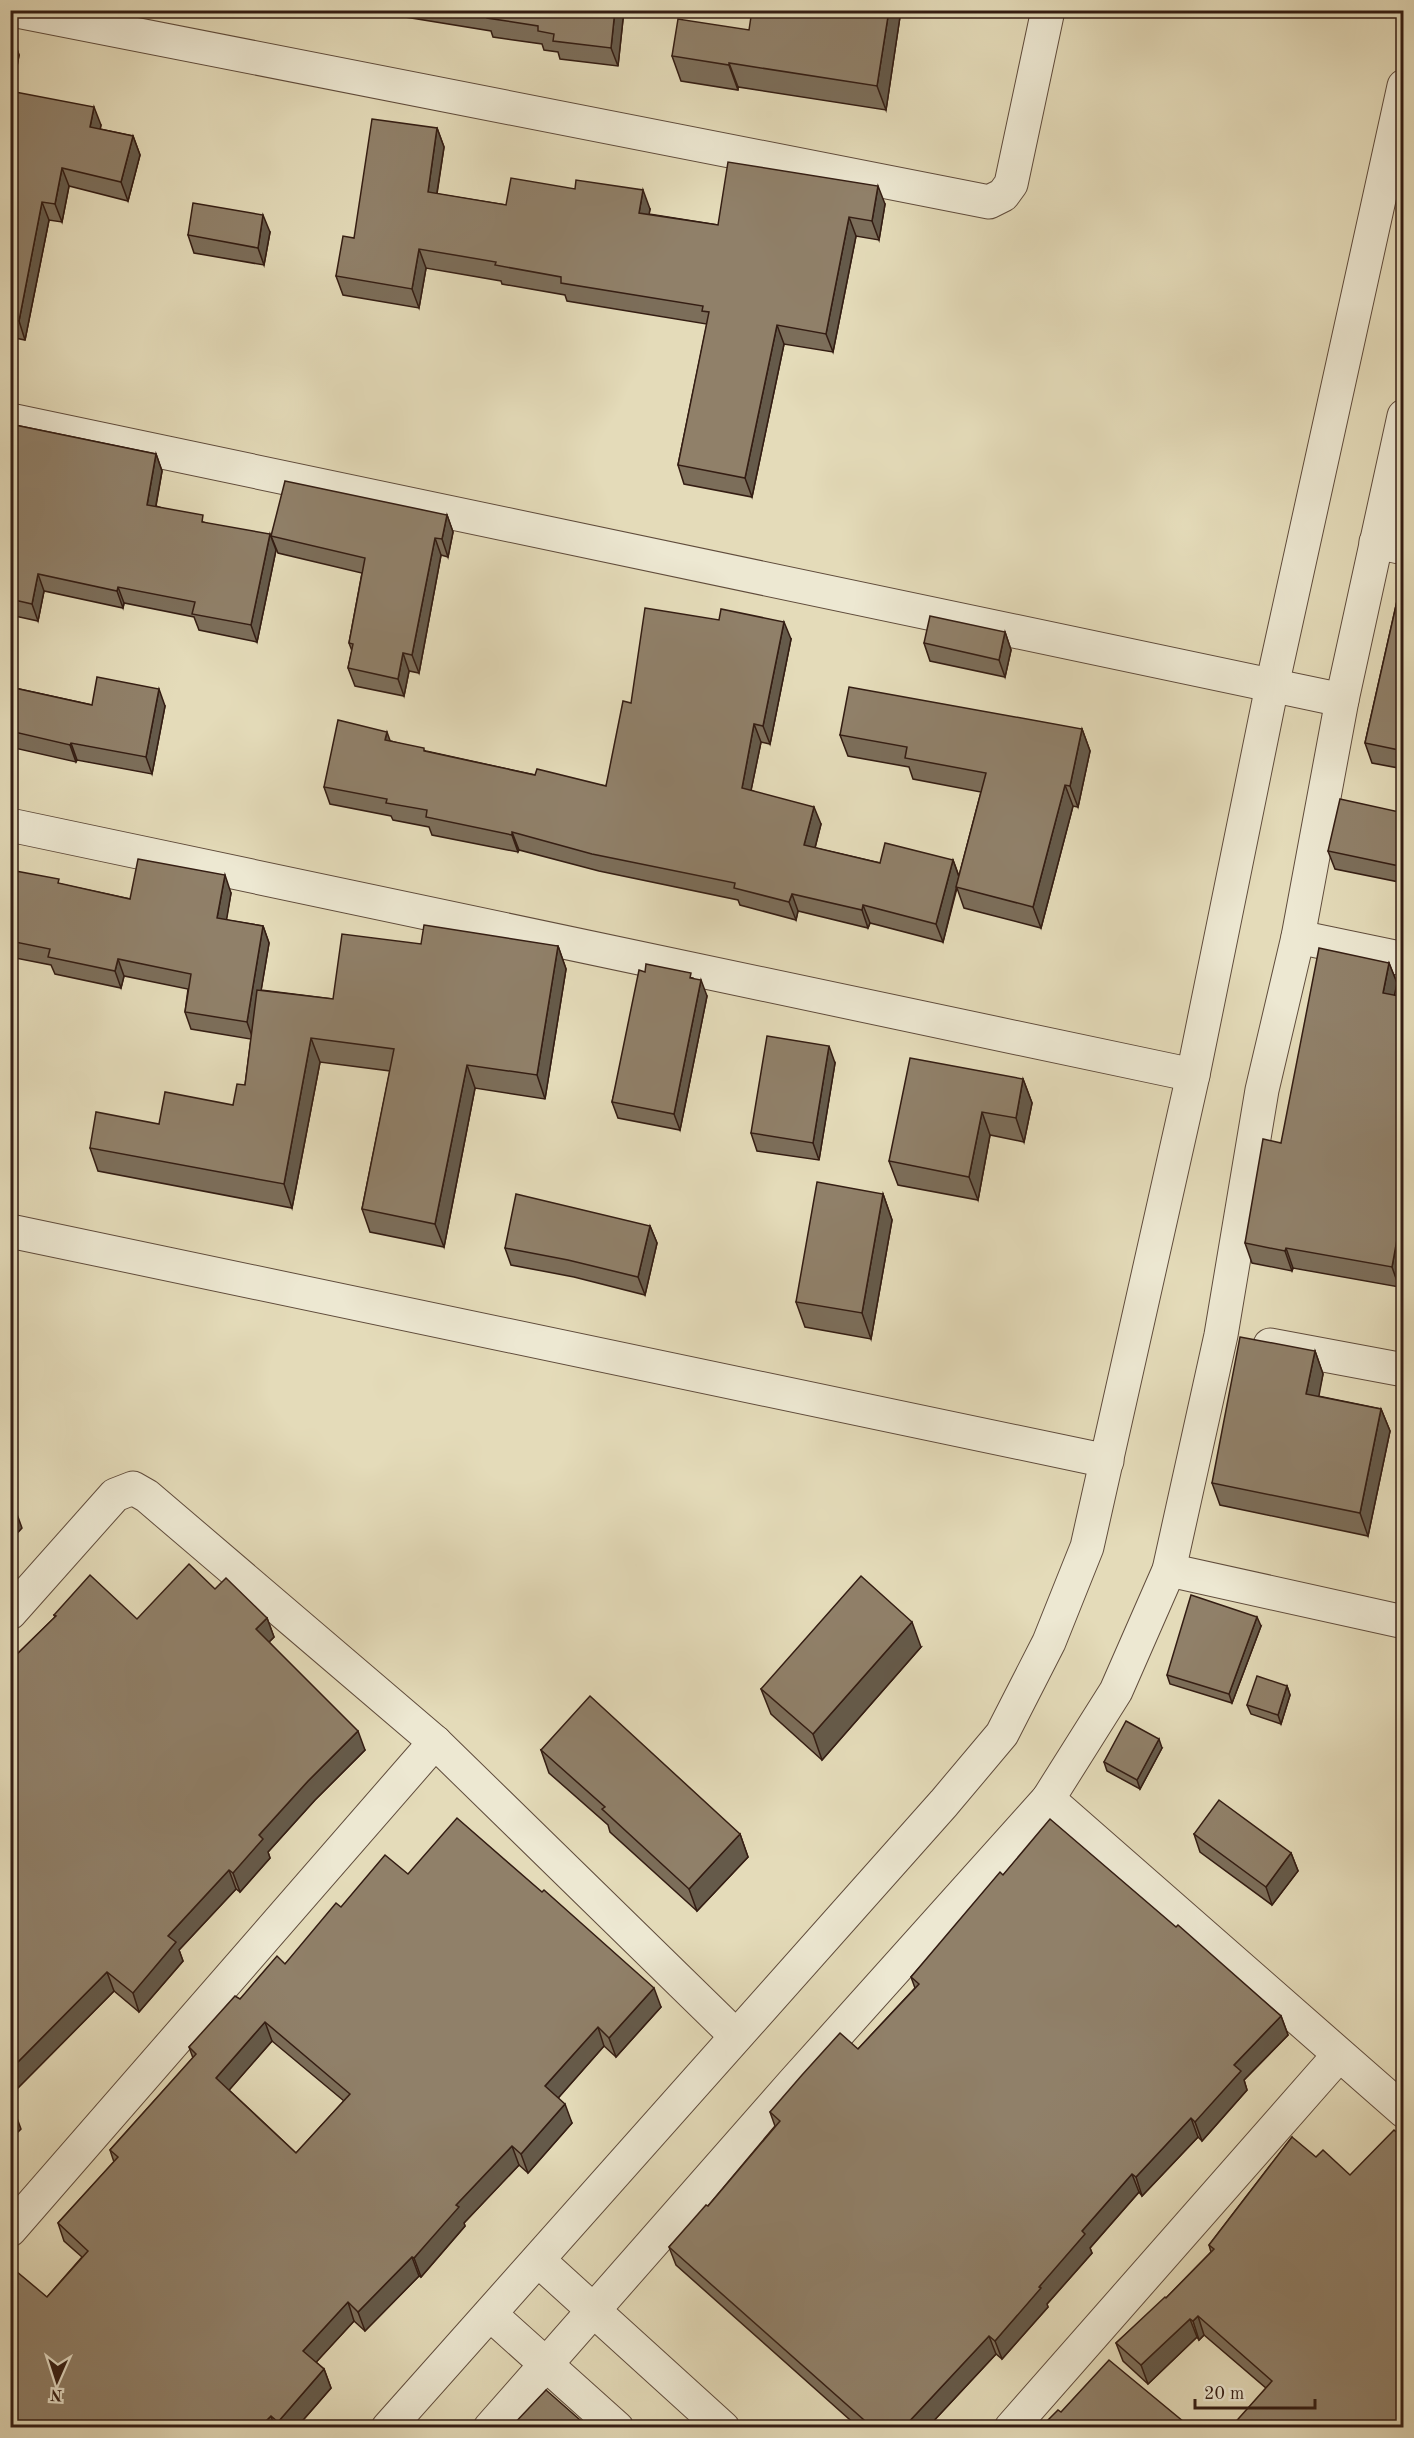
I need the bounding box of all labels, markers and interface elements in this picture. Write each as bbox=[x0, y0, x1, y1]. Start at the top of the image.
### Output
north arrow bbox=[27, 2351, 87, 2411]
scale bar bbox=[1195, 2372, 1315, 2410]
text: 20 m bbox=[1204, 2385, 1244, 2403]
text: N bbox=[49, 2386, 63, 2402]

